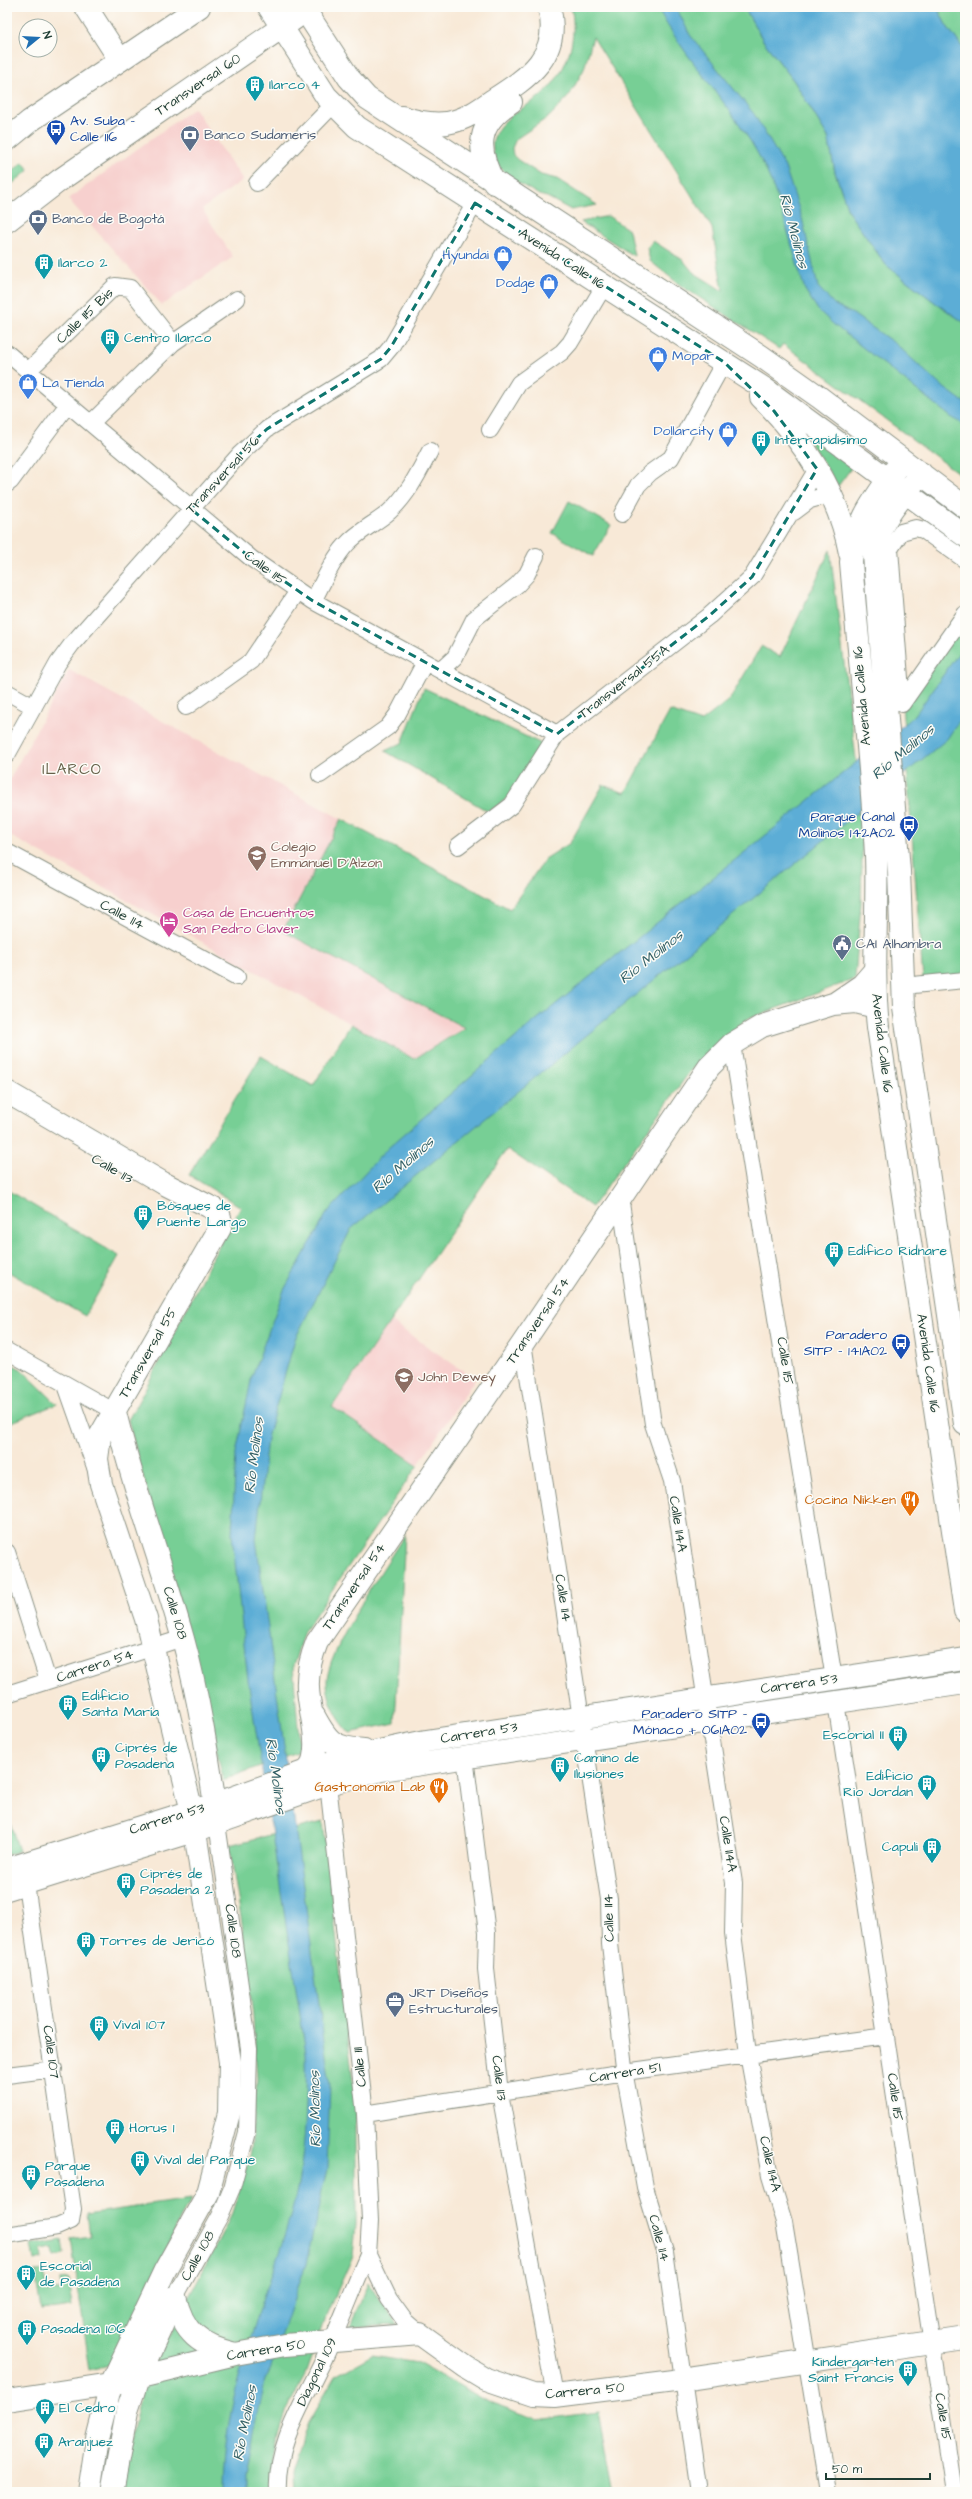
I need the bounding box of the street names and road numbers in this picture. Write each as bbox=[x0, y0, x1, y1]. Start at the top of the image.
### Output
street label: Transversal 60 bbox=[151, 49, 245, 121]
street label: Avenida Calle 116 bbox=[515, 223, 609, 295]
street label: Calle 115 Bis bbox=[52, 284, 118, 348]
street label: Transversal 56 bbox=[181, 431, 265, 519]
street label: Calle 115 bbox=[240, 546, 290, 590]
street label: Transversal 55A bbox=[574, 640, 674, 724]
street label: Avenida Calle 116 bbox=[848, 645, 876, 747]
street label: Calle 114 bbox=[96, 895, 148, 935]
street label: Avenida Calle 116 bbox=[866, 992, 898, 1094]
street label: Calle 113 bbox=[87, 1149, 137, 1189]
street label: Transversal 54 bbox=[501, 1273, 575, 1369]
street label: Transversal 55 bbox=[114, 1304, 182, 1402]
street label: Avenida Calle 116 bbox=[911, 1312, 945, 1414]
street label: Calle 115 bbox=[771, 1336, 799, 1386]
street label: Calle 114A bbox=[664, 1494, 692, 1554]
street label: Transversal 54 bbox=[317, 1539, 391, 1635]
street label: Calle 114 bbox=[549, 1573, 577, 1624]
street label: Calle 108 bbox=[157, 1584, 193, 1642]
street label: Carrera 54 bbox=[54, 1644, 137, 1688]
street label: Carrera 53 bbox=[759, 1669, 839, 1699]
street label: Carrera 53 bbox=[439, 1717, 519, 1749]
street label: Carrera 53 bbox=[127, 1798, 207, 1840]
street label: Calle 114A bbox=[714, 1814, 742, 1874]
street label: Calle 114 bbox=[598, 1893, 620, 1942]
street label: Calle 108 bbox=[219, 1903, 247, 1959]
street label: Calle 107 bbox=[37, 2024, 65, 2080]
street label: Calle 111 bbox=[348, 2046, 372, 2088]
street label: Calle 113 bbox=[486, 2054, 512, 2102]
street label: Carrera 51 bbox=[588, 2057, 662, 2089]
street label: Calle 115 bbox=[882, 2072, 908, 2122]
street label: Calle 114A bbox=[754, 2134, 786, 2194]
street label: Calle 114 bbox=[643, 2212, 675, 2264]
street label: Calle 108 bbox=[176, 2227, 220, 2285]
street label: Carrera 50 bbox=[225, 2334, 307, 2366]
street label: Diagonal 109 bbox=[292, 2334, 342, 2410]
street label: Carrera 50 bbox=[545, 2378, 626, 2404]
street label: Calle 115 bbox=[929, 2392, 957, 2442]

